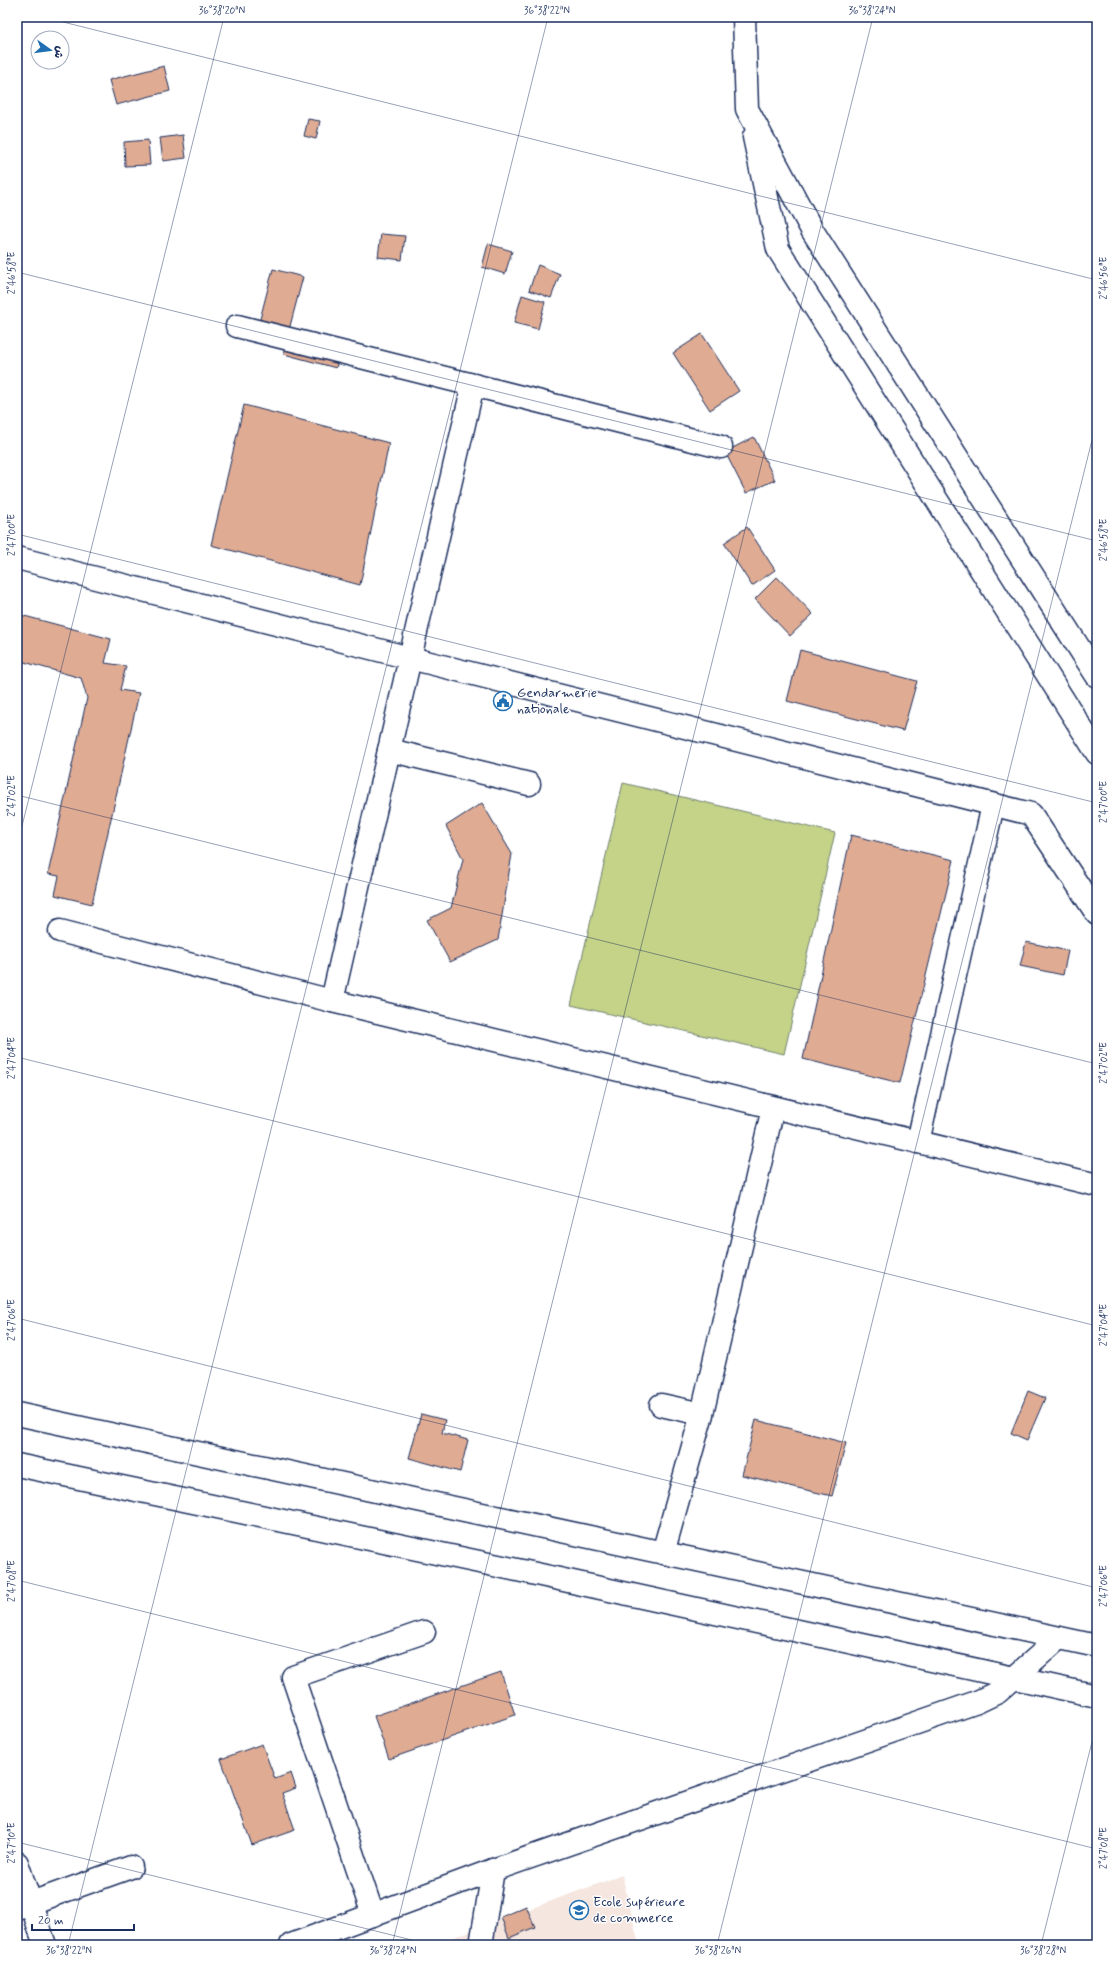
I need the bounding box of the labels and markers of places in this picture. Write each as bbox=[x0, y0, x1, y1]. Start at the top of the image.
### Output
place label: Gendarmerie nationale bbox=[517, 684, 597, 718]
public building icon: Gendarmerie nationale bbox=[492, 690, 514, 712]
place label: Ecole supérieure de commerce bbox=[593, 1893, 685, 1927]
school or university icon: Ecole supérieure de commerce bbox=[568, 1899, 590, 1921]

